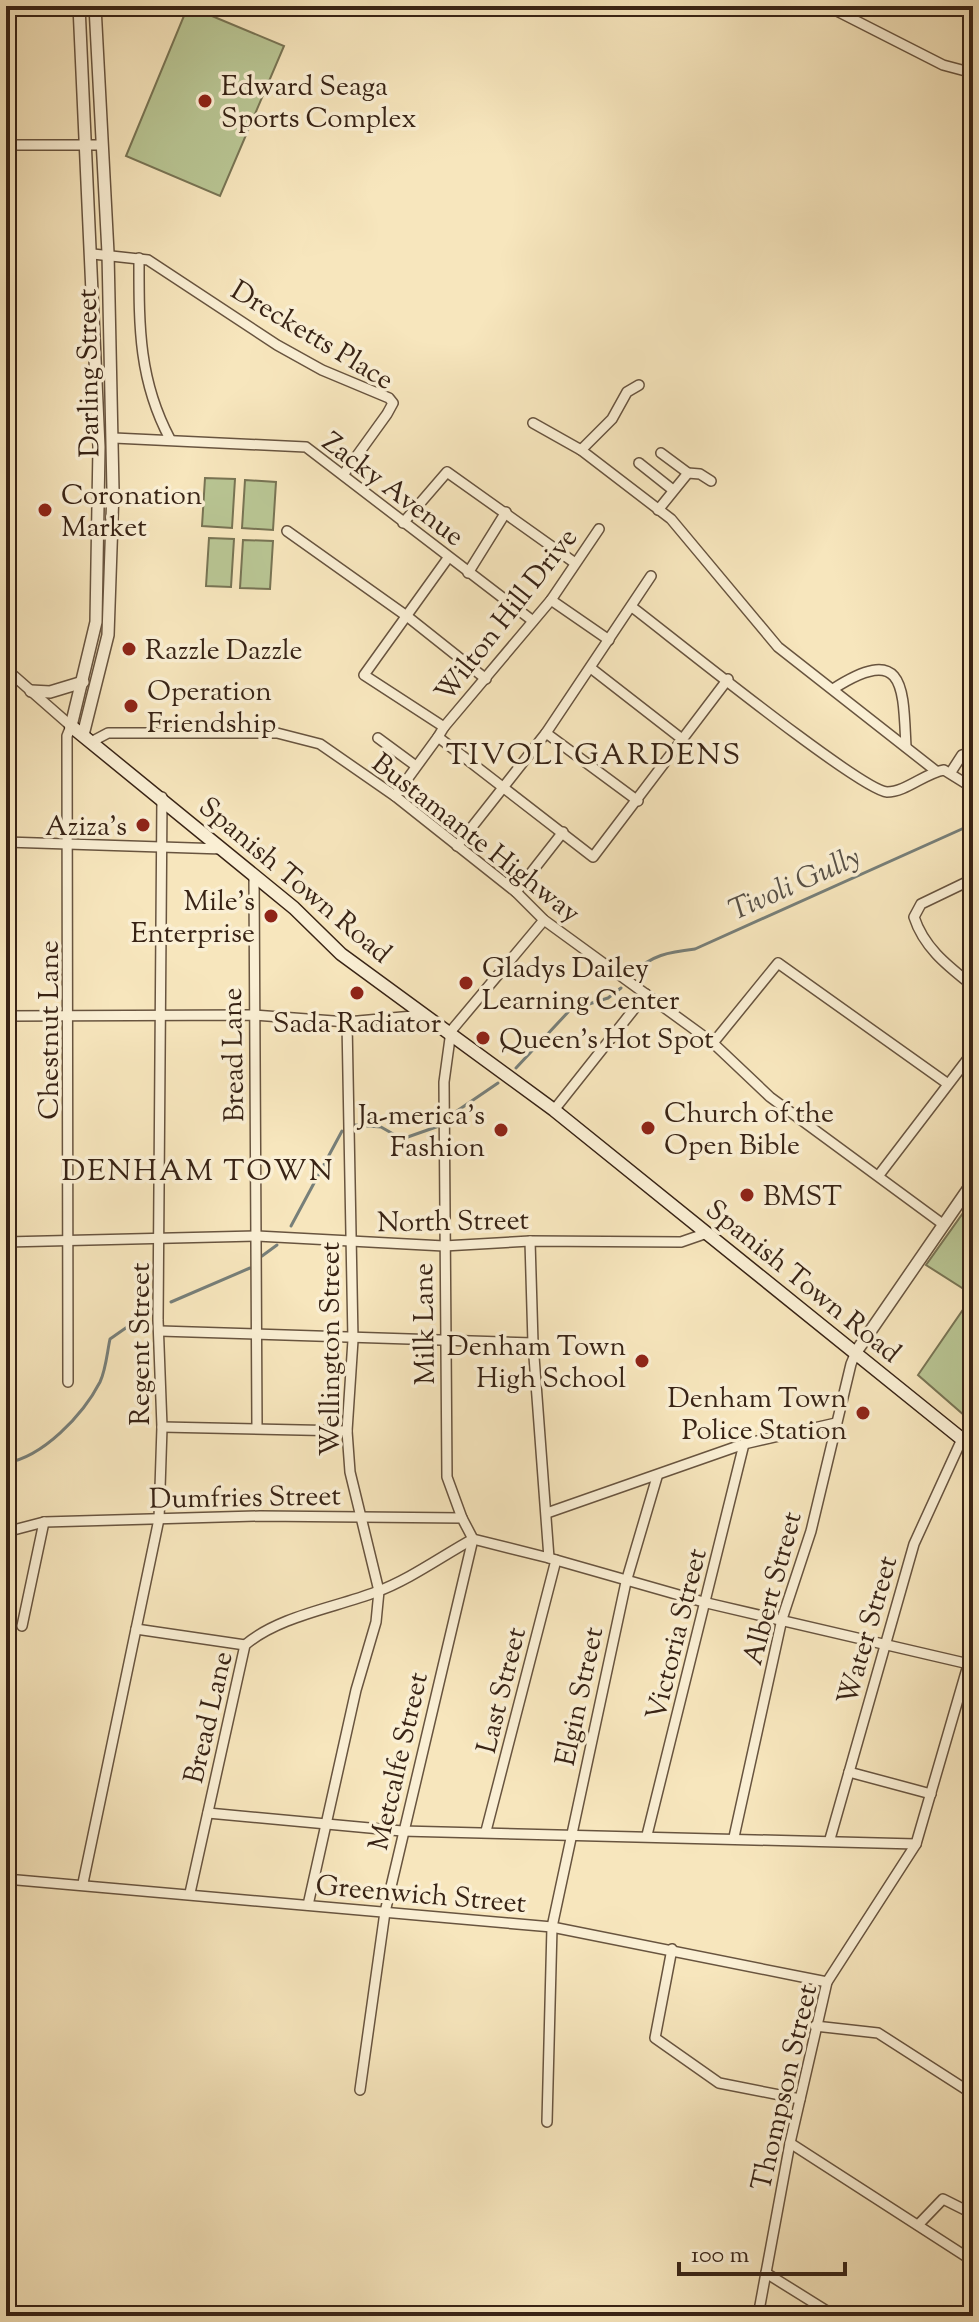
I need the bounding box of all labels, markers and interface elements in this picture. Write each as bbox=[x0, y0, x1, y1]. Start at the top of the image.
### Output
place label: Edward Seaga Sports Complex bbox=[221, 68, 417, 140]
marker: Edward Seaga Sports Complex bbox=[196, 92, 214, 110]
street label: Drecketts Place bbox=[222, 272, 401, 401]
street label: Darling Street bbox=[69, 288, 111, 458]
street label: Zacky Avenue bbox=[313, 424, 472, 557]
place label: Coronation Market bbox=[61, 477, 202, 549]
marker: Coronation Market bbox=[36, 501, 54, 519]
street label: Wilton Hill Drive bbox=[427, 520, 588, 711]
place label: Razzle Dazzle bbox=[145, 632, 303, 672]
marker: Razzle Dazzle bbox=[120, 640, 138, 658]
place label: Operation Friendship bbox=[147, 673, 276, 745]
marker: Operation Friendship bbox=[122, 697, 140, 715]
district label: TIVOLI GARDENS bbox=[446, 735, 742, 778]
street label: Bustamante Highway bbox=[362, 745, 588, 934]
street label: Spanish Town Road bbox=[189, 788, 399, 974]
place label: Aziza's bbox=[45, 808, 127, 848]
marker: Aziza's bbox=[134, 816, 152, 834]
water label: Tivoli Gully bbox=[722, 837, 868, 933]
place label: Mile's Enterprise bbox=[131, 883, 255, 955]
marker: Mile's Enterprise bbox=[262, 907, 280, 925]
street label: Chestnut Lane bbox=[31, 940, 71, 1120]
place label: Gladys Dailey Learning Center bbox=[482, 950, 680, 1022]
marker: Gladys Dailey Learning Center bbox=[457, 974, 475, 992]
marker: Sada Radiator bbox=[348, 984, 366, 1002]
street label: Bread Lane bbox=[214, 987, 256, 1123]
place label: Sada Radiator bbox=[273, 1005, 442, 1045]
place label: Queen's Hot Spot bbox=[499, 1021, 714, 1061]
marker: Queen's Hot Spot bbox=[474, 1029, 492, 1047]
place label: Church of the Open Bible bbox=[664, 1095, 834, 1167]
place label: Ja-merica's Fashion bbox=[356, 1097, 485, 1169]
marker: Church of the Open Bible bbox=[639, 1119, 657, 1137]
marker: Ja-merica's Fashion bbox=[492, 1121, 510, 1139]
district label: DENHAM TOWN bbox=[61, 1151, 335, 1194]
place label: BMST bbox=[763, 1178, 842, 1218]
marker: BMST bbox=[738, 1186, 756, 1204]
street label: Spanish Town Road bbox=[696, 1191, 909, 1374]
street label: North Street bbox=[377, 1202, 530, 1244]
street label: Wellington Street bbox=[312, 1241, 352, 1456]
street label: Regent Street bbox=[122, 1262, 162, 1426]
street label: Milk Lane bbox=[405, 1263, 447, 1385]
place label: Denham Town High School bbox=[447, 1328, 626, 1400]
marker: Denham Town High School bbox=[633, 1352, 651, 1370]
place label: Denham Town Police Station bbox=[668, 1380, 847, 1452]
marker: Denham Town Police Station bbox=[854, 1404, 872, 1422]
street label: Dumfries Street bbox=[149, 1477, 342, 1521]
street label: Albert Street bbox=[734, 1507, 814, 1670]
street label: Victoria Street bbox=[637, 1544, 719, 1725]
street label: Water Street bbox=[829, 1551, 909, 1710]
street label: Last Street bbox=[468, 1623, 538, 1758]
street label: Elgin Street bbox=[547, 1623, 615, 1770]
street label: Bread Lane bbox=[175, 1648, 245, 1788]
street label: Metcalfe Street bbox=[360, 1668, 440, 1855]
street label: Greenwich Street bbox=[314, 1867, 528, 1925]
street label: Thompson Street bbox=[743, 1980, 829, 2195]
scale bar bbox=[679, 2226, 845, 2276]
text: 100 m bbox=[691, 2239, 749, 2273]

